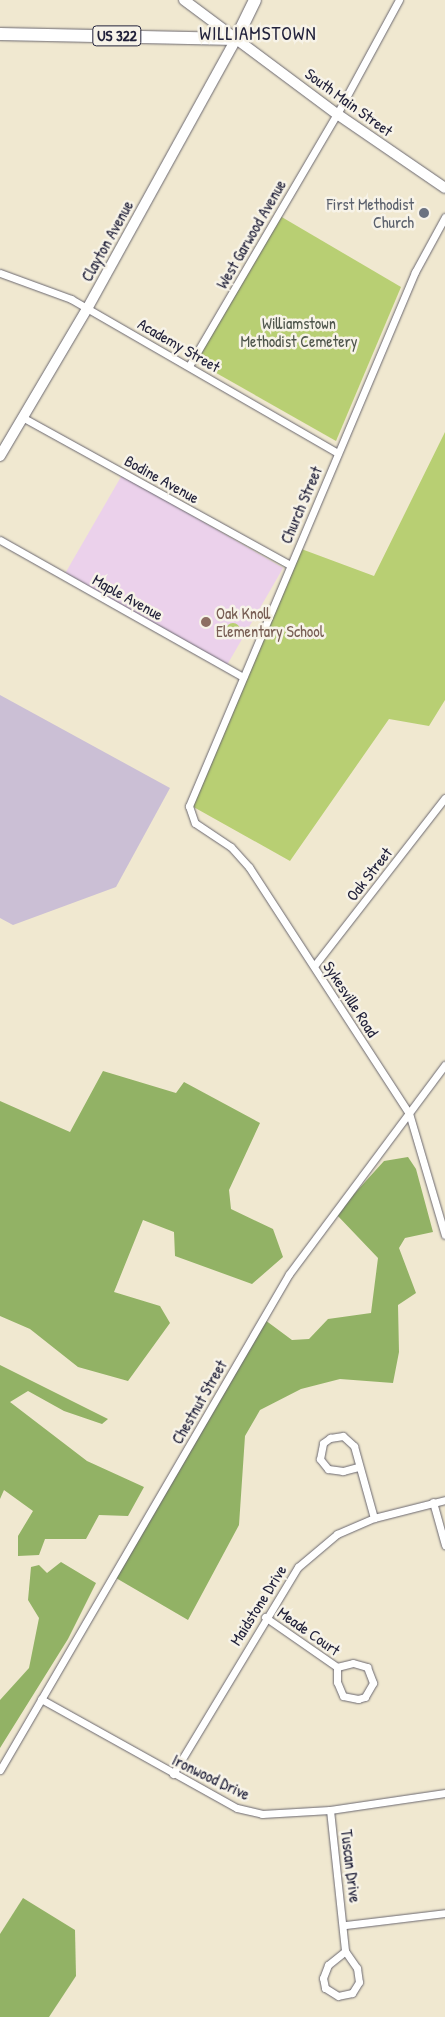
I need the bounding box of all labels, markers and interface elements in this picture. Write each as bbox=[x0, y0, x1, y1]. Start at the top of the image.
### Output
district label: WILLIAMSTOWN bbox=[198, 23, 318, 45]
road number: US 322 bbox=[92, 24, 142, 48]
street label: South Main Street bbox=[301, 64, 397, 140]
street label: West Garwood Avenue bbox=[212, 176, 290, 292]
place label: First Methodist Church bbox=[327, 194, 414, 232]
street label: Clayton Avenue bbox=[77, 197, 137, 285]
marker: First Methodist Church bbox=[418, 207, 430, 219]
park label: Williamstown Methodist Cemetery bbox=[241, 313, 357, 351]
street label: Academy Street bbox=[135, 314, 223, 376]
street label: Bodine Avenue bbox=[121, 451, 203, 507]
street label: Church Street bbox=[276, 464, 326, 546]
street label: Maple Avenue bbox=[89, 570, 167, 624]
place label: Oak Knoll Elementary School bbox=[216, 603, 324, 641]
marker: Oak Knoll Elementary School bbox=[200, 616, 212, 628]
street label: Oak Street bbox=[342, 843, 396, 905]
street label: Sykesville Road bbox=[319, 958, 383, 1040]
street label: Chestnut Street bbox=[167, 1357, 231, 1447]
street label: Maidstone Drive bbox=[226, 1561, 290, 1649]
street label: Meade Court bbox=[274, 1603, 344, 1659]
street label: Ironwood Drive bbox=[169, 1750, 253, 1804]
street label: Tuscan Drive bbox=[337, 1828, 365, 1904]

